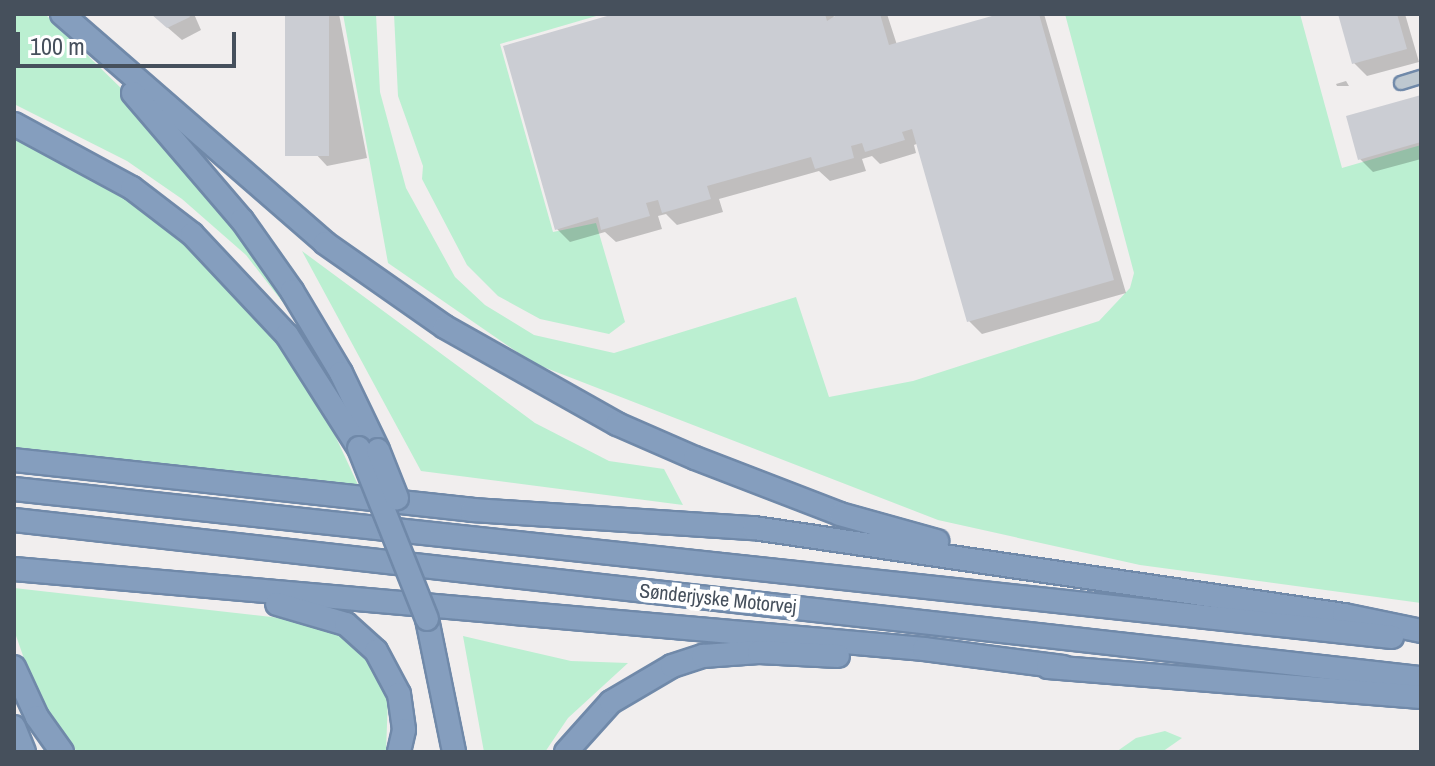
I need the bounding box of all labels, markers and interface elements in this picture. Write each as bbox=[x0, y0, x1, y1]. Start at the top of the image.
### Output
scale bar bbox=[20, 16, 240, 66]
text: 100 m bbox=[30, 30, 85, 62]
street label: Sønderjyske Motorvej bbox=[638, 578, 798, 618]

